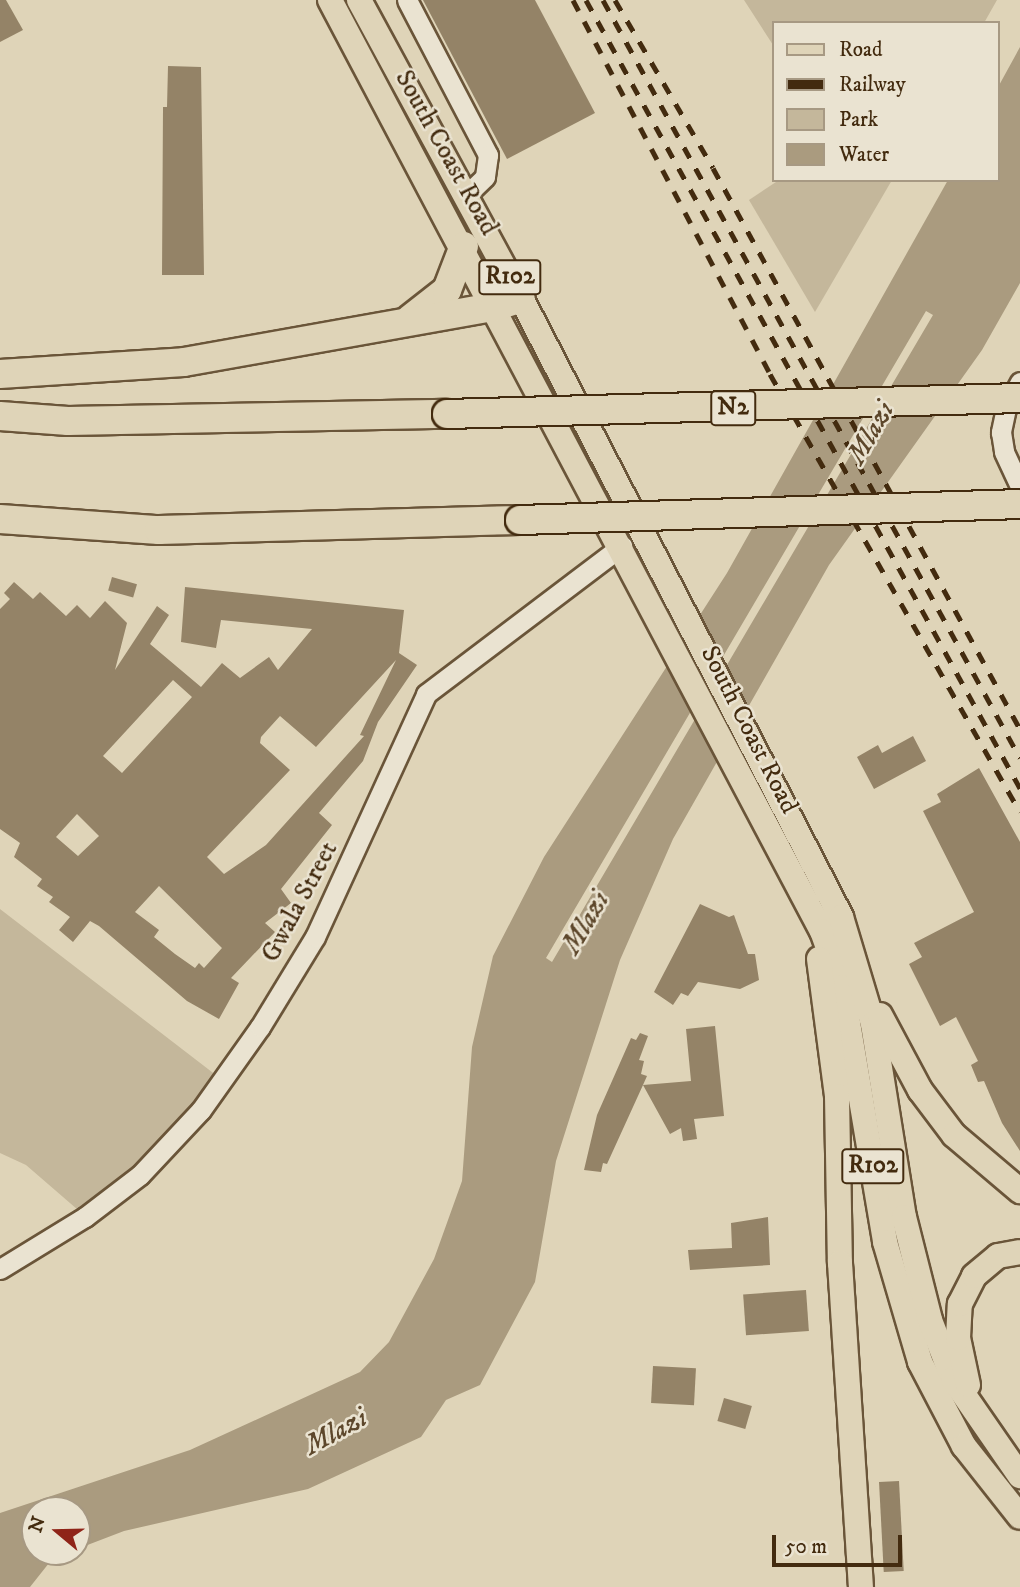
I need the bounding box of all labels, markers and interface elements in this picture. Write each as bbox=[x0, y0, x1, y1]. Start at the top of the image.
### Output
legend bbox=[772, 21, 999, 182]
text: Road bbox=[839, 37, 883, 63]
street label: South Coast Road bbox=[388, 65, 504, 241]
text: Railway bbox=[839, 72, 906, 98]
text: Park bbox=[839, 107, 878, 133]
text: Water bbox=[839, 142, 889, 168]
road number: R102 bbox=[477, 256, 543, 298]
road number: N2 bbox=[710, 388, 756, 428]
water label: Mlazi bbox=[840, 396, 902, 470]
street label: South Coast Road bbox=[693, 641, 805, 819]
street label: Gwala Street bbox=[255, 837, 345, 967]
water label: Mlazi bbox=[555, 886, 617, 960]
road number: R102 bbox=[840, 1146, 906, 1186]
water label: Mlazi bbox=[299, 1401, 373, 1463]
north arrow bbox=[21, 1496, 91, 1566]
text: N bbox=[24, 1514, 51, 1536]
scale bar bbox=[775, 1520, 904, 1564]
text: 50 m bbox=[785, 1534, 827, 1560]

